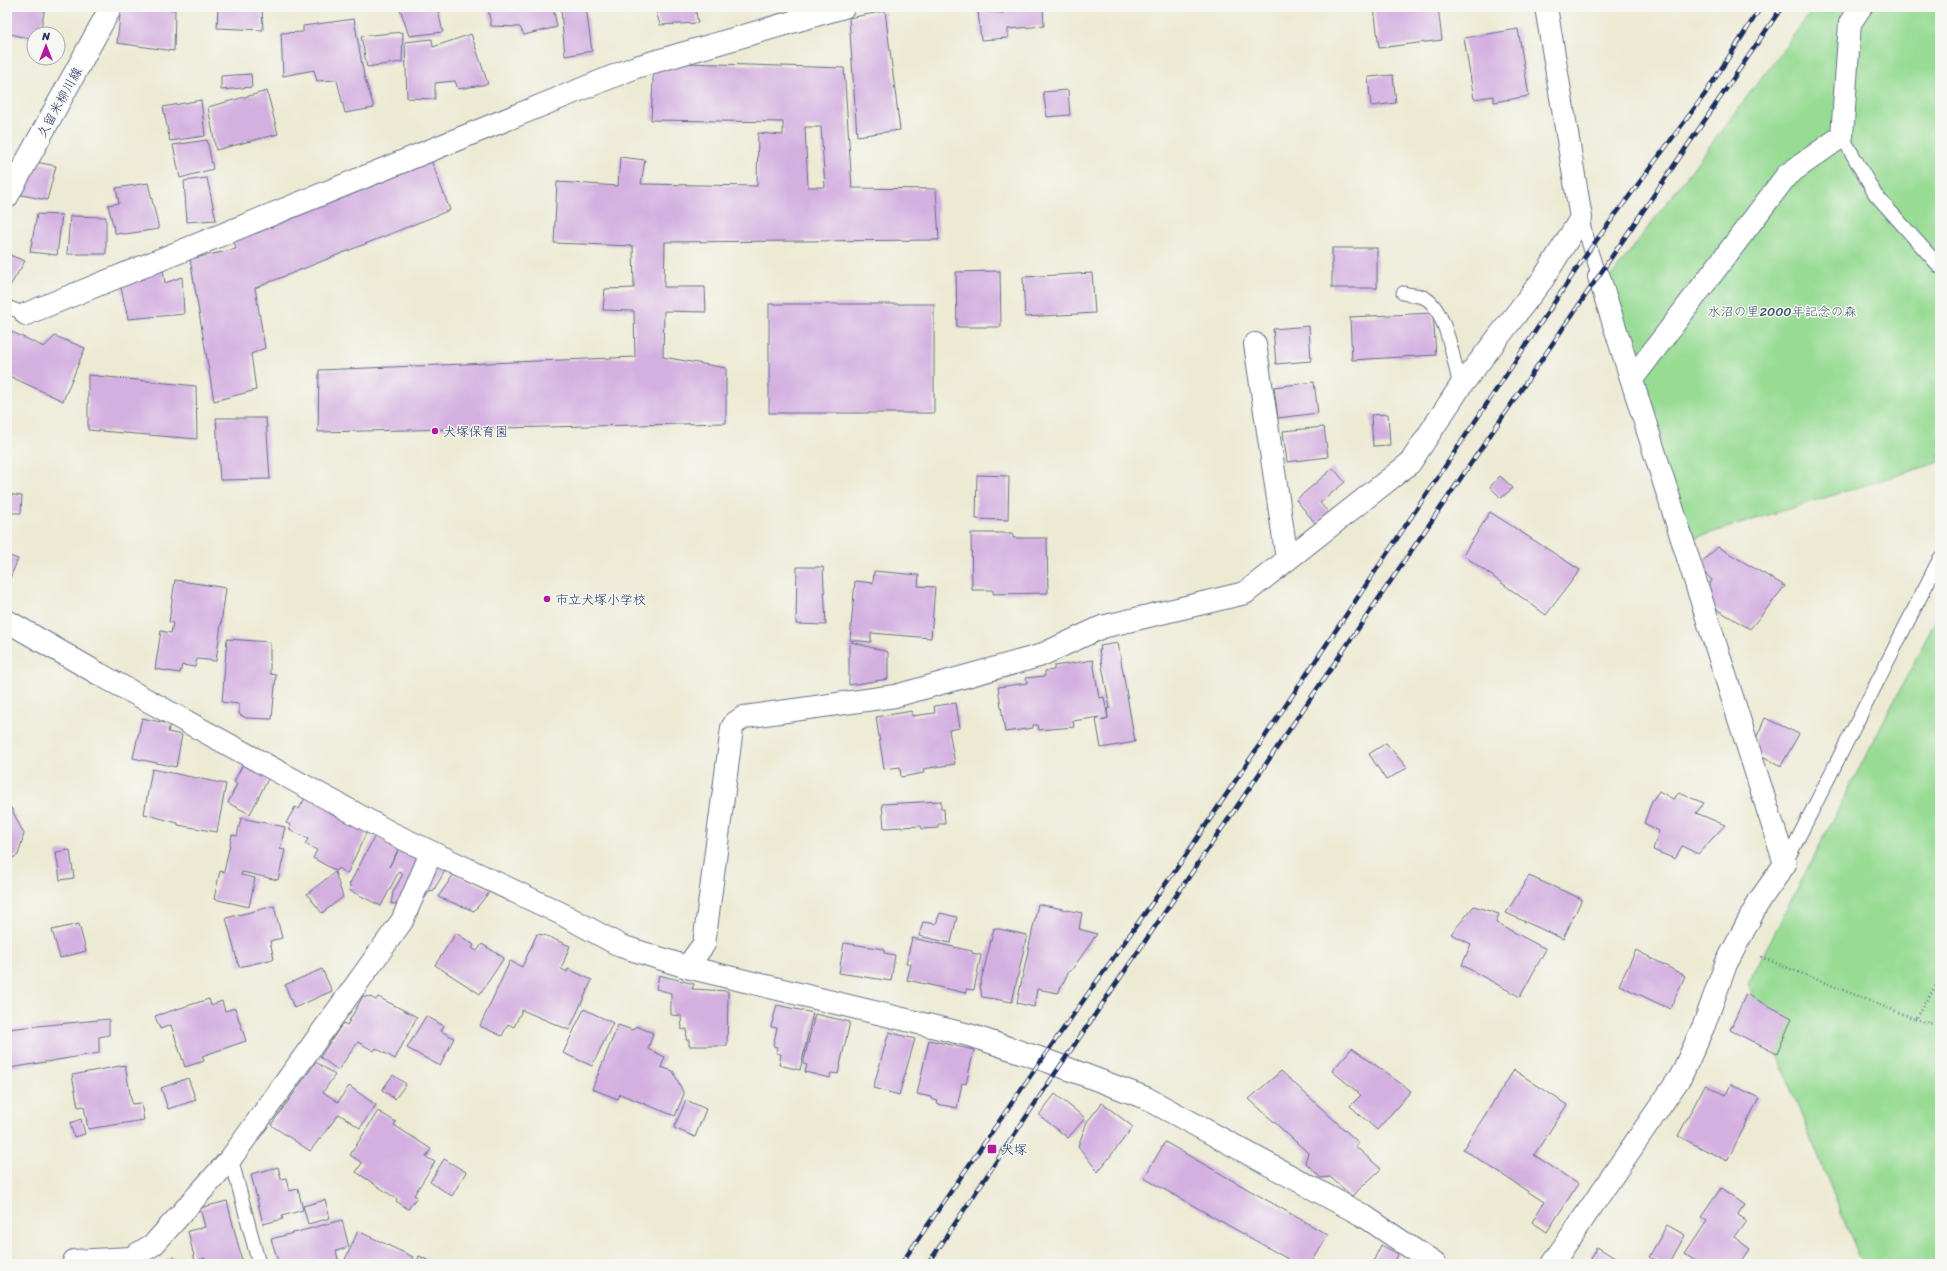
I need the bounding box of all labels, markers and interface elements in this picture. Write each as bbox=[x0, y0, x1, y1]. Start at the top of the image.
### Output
north arrow bbox=[26, 26, 66, 66]
text: N bbox=[41, 27, 50, 46]
street label: 久留米柳川線 bbox=[30, 62, 89, 142]
park label: 水沼の里2000年記念の森 bbox=[1707, 300, 1857, 323]
place label: 犬塚保育園 bbox=[443, 420, 508, 443]
marker: 犬塚保育園 bbox=[430, 426, 440, 436]
place label: 市立犬塚小学校 bbox=[555, 588, 646, 611]
marker: 市立犬塚小学校 bbox=[542, 594, 552, 604]
place label: 犬塚 bbox=[1001, 1138, 1027, 1161]
marker: 犬塚 bbox=[986, 1143, 998, 1155]

